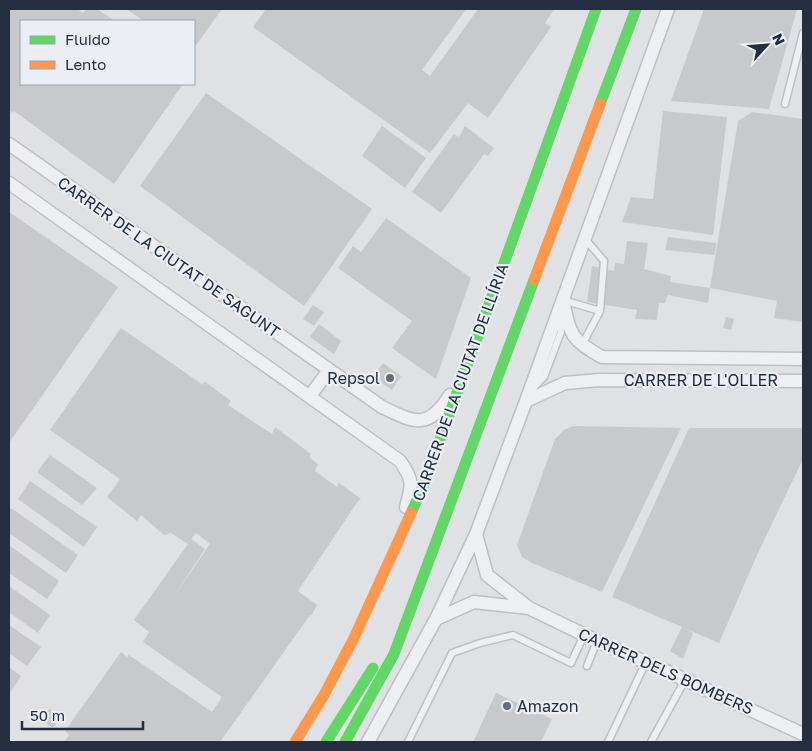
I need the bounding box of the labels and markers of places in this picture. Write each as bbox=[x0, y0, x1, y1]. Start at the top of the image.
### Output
place label: Repsol bbox=[327, 368, 380, 388]
marker: Repsol bbox=[384, 372, 396, 384]
place label: Amazon bbox=[517, 696, 579, 716]
marker: Amazon bbox=[501, 700, 513, 712]

